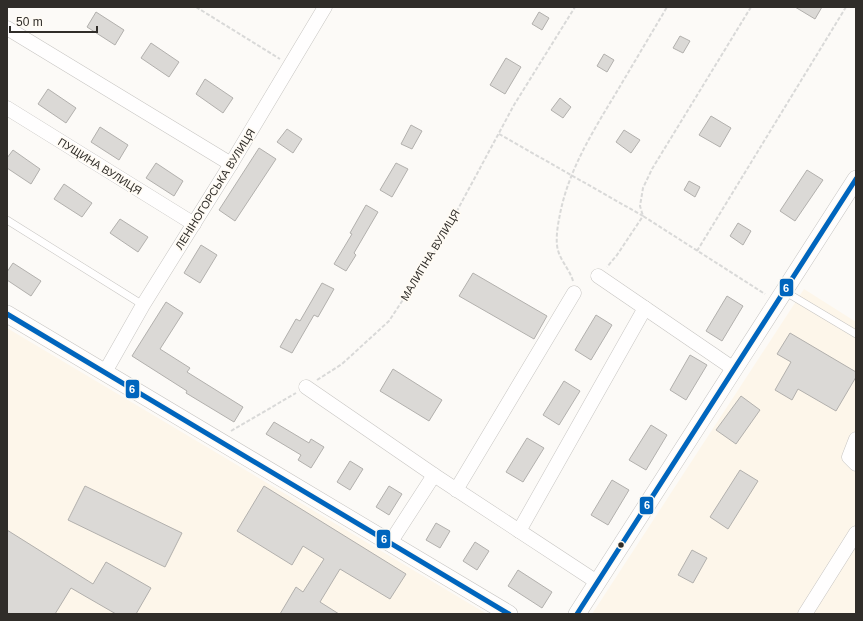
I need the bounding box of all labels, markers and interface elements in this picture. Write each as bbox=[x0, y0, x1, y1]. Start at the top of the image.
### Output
scale bar bbox=[10, 8, 97, 34]
text: 50 m bbox=[16, 15, 43, 29]
street label: ЛЕНІНОГОРСЬКА ВУЛИЦЯ bbox=[173, 126, 257, 252]
street label: ПУЩИНА ВУЛИЦЯ bbox=[56, 135, 144, 197]
street label: МАЛИГІНА ВУЛИЦЯ bbox=[398, 207, 462, 303]
line badge: 6 bbox=[779, 278, 794, 297]
text: 6 bbox=[783, 282, 789, 294]
line badge: 6 bbox=[125, 379, 140, 399]
text: 6 bbox=[129, 383, 135, 395]
line badge: 6 bbox=[639, 496, 654, 515]
text: 6 bbox=[644, 499, 650, 511]
line badge: 6 bbox=[376, 529, 391, 549]
text: 6 bbox=[381, 533, 387, 545]
unlabelled marker bbox=[616, 540, 626, 550]

